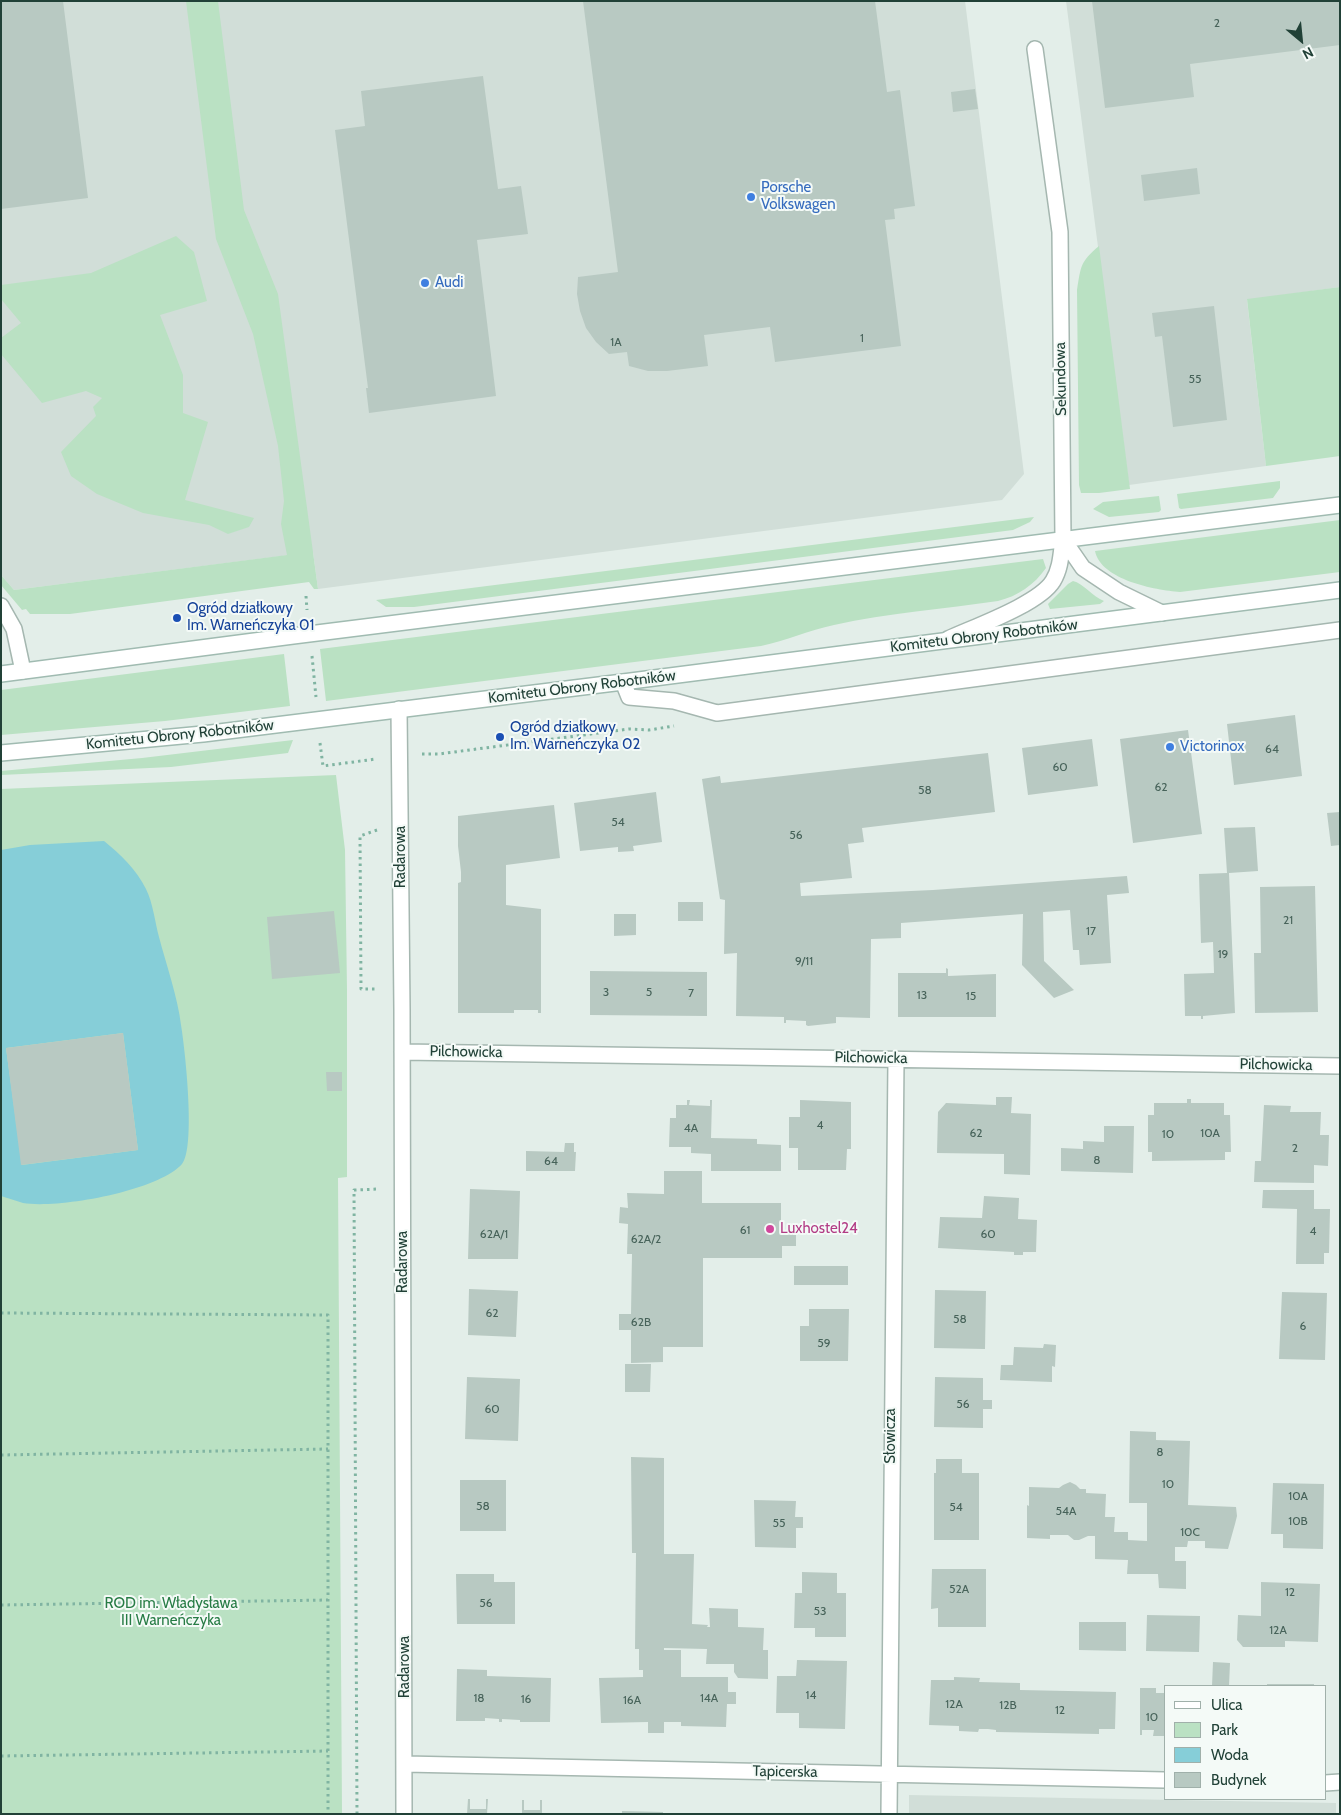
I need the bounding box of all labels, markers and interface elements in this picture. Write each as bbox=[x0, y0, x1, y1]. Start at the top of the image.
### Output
north arrow bbox=[1276, 15, 1326, 65]
house number: 2 bbox=[1214, 16, 1220, 30]
text: N bbox=[1299, 43, 1317, 64]
place label: Porsche Volkswagen bbox=[761, 179, 836, 214]
marker: Porsche Volkswagen bbox=[745, 191, 757, 203]
place label: Audi bbox=[435, 274, 463, 292]
marker: Audi bbox=[419, 277, 431, 289]
house number: 1 bbox=[860, 331, 864, 345]
house number: 1A bbox=[610, 335, 622, 349]
street label: Sekundowa bbox=[1051, 342, 1071, 416]
house number: 55 bbox=[1189, 372, 1201, 386]
place label: Ogród działkowy Im. Warneńczyka 01 bbox=[187, 600, 314, 635]
marker: Ogród działkowy Im. Warneńczyka 01 bbox=[171, 612, 183, 624]
street label: Komitetu Obrony Robotników bbox=[889, 616, 1079, 656]
street label: Komitetu Obrony Robotników bbox=[487, 667, 677, 707]
street label: Komitetu Obrony Robotników bbox=[85, 716, 275, 754]
place label: Ogród działkowy Im. Warneńczyka 02 bbox=[510, 719, 640, 754]
marker: Ogród działkowy Im. Warneńczyka 02 bbox=[494, 731, 506, 743]
place label: Victorinox bbox=[1180, 738, 1244, 756]
marker: Victorinox bbox=[1164, 741, 1176, 753]
house number: 64 bbox=[1265, 742, 1279, 756]
house number: 60 bbox=[1052, 760, 1068, 774]
house number: 62 bbox=[1154, 780, 1168, 794]
house number: 58 bbox=[918, 783, 932, 797]
house number: 54 bbox=[611, 815, 625, 829]
street label: Radarowa bbox=[392, 826, 410, 888]
house number: 56 bbox=[789, 828, 803, 842]
house number: 21 bbox=[1283, 913, 1293, 927]
house number: 17 bbox=[1086, 924, 1096, 938]
house number: 19 bbox=[1218, 947, 1228, 961]
house number: 9/11 bbox=[795, 954, 813, 968]
house number: 3 bbox=[603, 985, 609, 999]
house number: 5 bbox=[646, 985, 652, 999]
house number: 7 bbox=[688, 986, 694, 1000]
house number: 13 bbox=[917, 988, 927, 1002]
house number: 15 bbox=[966, 989, 976, 1003]
street label: Pilchowicka bbox=[429, 1042, 503, 1062]
street label: Pilchowicka bbox=[834, 1048, 908, 1068]
street label: Pilchowicka bbox=[1239, 1055, 1313, 1075]
house number: 4 bbox=[817, 1118, 823, 1132]
house number: 4A bbox=[684, 1121, 698, 1135]
house number: 62 bbox=[969, 1126, 983, 1140]
house number: 10A bbox=[1200, 1126, 1220, 1140]
house number: 10 bbox=[1162, 1127, 1174, 1141]
house number: 2 bbox=[1292, 1141, 1298, 1155]
house number: 8 bbox=[1093, 1153, 1101, 1167]
house number: 64 bbox=[544, 1154, 558, 1168]
place label: Luxhostel24 bbox=[780, 1220, 858, 1238]
house number: 61 bbox=[740, 1223, 750, 1237]
marker: Luxhostel24 bbox=[764, 1223, 776, 1235]
house number: 4 bbox=[1310, 1224, 1316, 1238]
house number: 62A/1 bbox=[480, 1227, 508, 1241]
house number: 60 bbox=[980, 1227, 996, 1241]
street label: Radarowa bbox=[394, 1231, 412, 1293]
house number: 62A/2 bbox=[631, 1232, 661, 1246]
house number: 62 bbox=[485, 1306, 499, 1320]
house number: 58 bbox=[953, 1312, 967, 1326]
house number: 62B bbox=[631, 1315, 651, 1329]
house number: 6 bbox=[1300, 1319, 1306, 1333]
house number: 59 bbox=[817, 1336, 831, 1350]
house number: 56 bbox=[956, 1397, 970, 1411]
house number: 60 bbox=[484, 1402, 500, 1416]
street label: Słowicza bbox=[882, 1408, 900, 1464]
house number: 8 bbox=[1156, 1445, 1164, 1459]
house number: 10 bbox=[1162, 1477, 1174, 1491]
house number: 10A bbox=[1288, 1489, 1308, 1503]
house number: 58 bbox=[476, 1499, 490, 1513]
house number: 54 bbox=[949, 1500, 963, 1514]
house number: 54A bbox=[1056, 1504, 1076, 1518]
house number: 10B bbox=[1288, 1514, 1308, 1528]
house number: 55 bbox=[773, 1516, 785, 1530]
house number: 10C bbox=[1180, 1525, 1200, 1539]
house number: 52A bbox=[949, 1582, 969, 1596]
house number: 12 bbox=[1285, 1585, 1295, 1599]
park label: ROD im. Władysława III Warneńczyka bbox=[104, 1595, 238, 1630]
house number: 56 bbox=[479, 1596, 493, 1610]
house number: 53 bbox=[814, 1604, 826, 1618]
house number: 12A bbox=[1269, 1623, 1287, 1637]
street label: Radarowa bbox=[396, 1636, 414, 1698]
legend bbox=[1164, 1685, 1326, 1800]
house number: 14 bbox=[806, 1688, 816, 1702]
house number: 18 bbox=[473, 1691, 485, 1705]
house number: 14A bbox=[700, 1691, 718, 1705]
house number: 16 bbox=[521, 1692, 531, 1706]
house number: 16A bbox=[623, 1693, 641, 1707]
text: Ulica bbox=[1211, 1696, 1242, 1714]
house number: 12A bbox=[945, 1697, 963, 1711]
house number: 12B bbox=[999, 1698, 1017, 1712]
house number: 12 bbox=[1055, 1703, 1065, 1717]
house number: 10 bbox=[1146, 1710, 1158, 1724]
text: Park bbox=[1211, 1721, 1238, 1739]
text: Woda bbox=[1211, 1746, 1248, 1764]
street label: Tapicerska bbox=[752, 1762, 818, 1782]
text: Budynek bbox=[1211, 1771, 1266, 1789]

